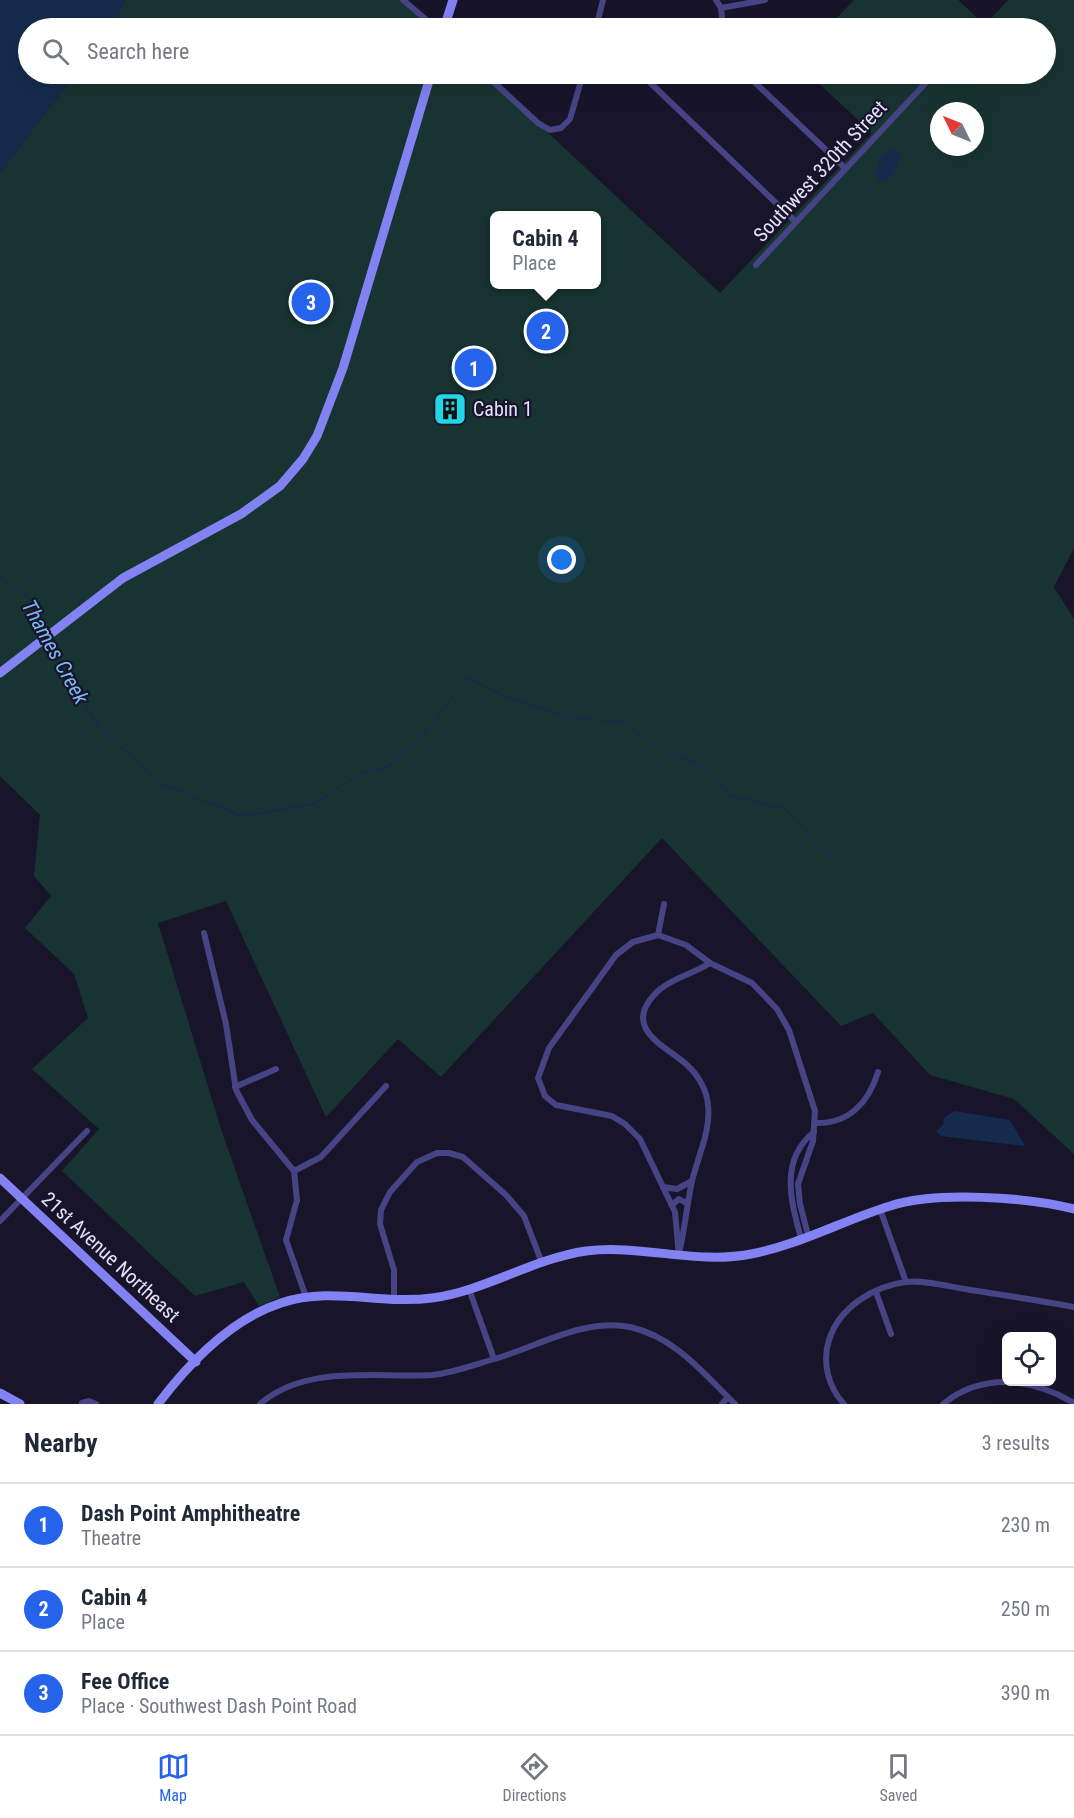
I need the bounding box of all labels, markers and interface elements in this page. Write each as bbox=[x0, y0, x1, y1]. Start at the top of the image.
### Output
search box bbox=[18, 18, 1056, 84]
icon: search bbox=[39, 35, 72, 68]
text: Search here bbox=[87, 39, 189, 64]
street label: Southwest 320th Street bbox=[748, 95, 892, 247]
north arrow bbox=[930, 102, 984, 156]
popup bbox=[490, 211, 601, 289]
text: Cabin 4 bbox=[512, 226, 579, 251]
text: Place bbox=[512, 251, 556, 275]
pin: 3 bbox=[292, 280, 330, 324]
pin: 2 bbox=[526, 308, 566, 354]
pin: 1 bbox=[454, 346, 494, 391]
building icon: Cabin 1 bbox=[432, 391, 468, 427]
place label: Cabin 1 bbox=[473, 397, 533, 421]
your location bbox=[547, 545, 576, 574]
water label: Thames Creek bbox=[17, 596, 94, 709]
street label: 21st Avenue Northeast bbox=[37, 1187, 185, 1327]
map controls bbox=[1002, 1332, 1056, 1386]
button: locate bbox=[1002, 1332, 1056, 1386]
text: Nearby bbox=[24, 1428, 98, 1458]
text: 3 results bbox=[982, 1431, 1050, 1455]
text: Dash Point Amphitheatre bbox=[81, 1501, 300, 1526]
text: 1 bbox=[38, 1513, 49, 1537]
text: 230 m bbox=[1001, 1513, 1050, 1537]
text: Theatre bbox=[81, 1526, 141, 1550]
text: Cabin 4 bbox=[81, 1585, 147, 1610]
text: 2 bbox=[38, 1597, 49, 1621]
text: 250 m bbox=[1001, 1597, 1050, 1621]
text: Place bbox=[81, 1610, 125, 1634]
text: Fee Office bbox=[81, 1669, 169, 1694]
text: 3 bbox=[38, 1681, 49, 1705]
text: 390 m bbox=[1001, 1681, 1050, 1705]
text: Place · Southwest Dash Point Road bbox=[81, 1694, 357, 1718]
tab: Map bbox=[157, 1750, 190, 1805]
tab: Directions bbox=[503, 1750, 566, 1805]
tab: Saved bbox=[879, 1750, 917, 1805]

